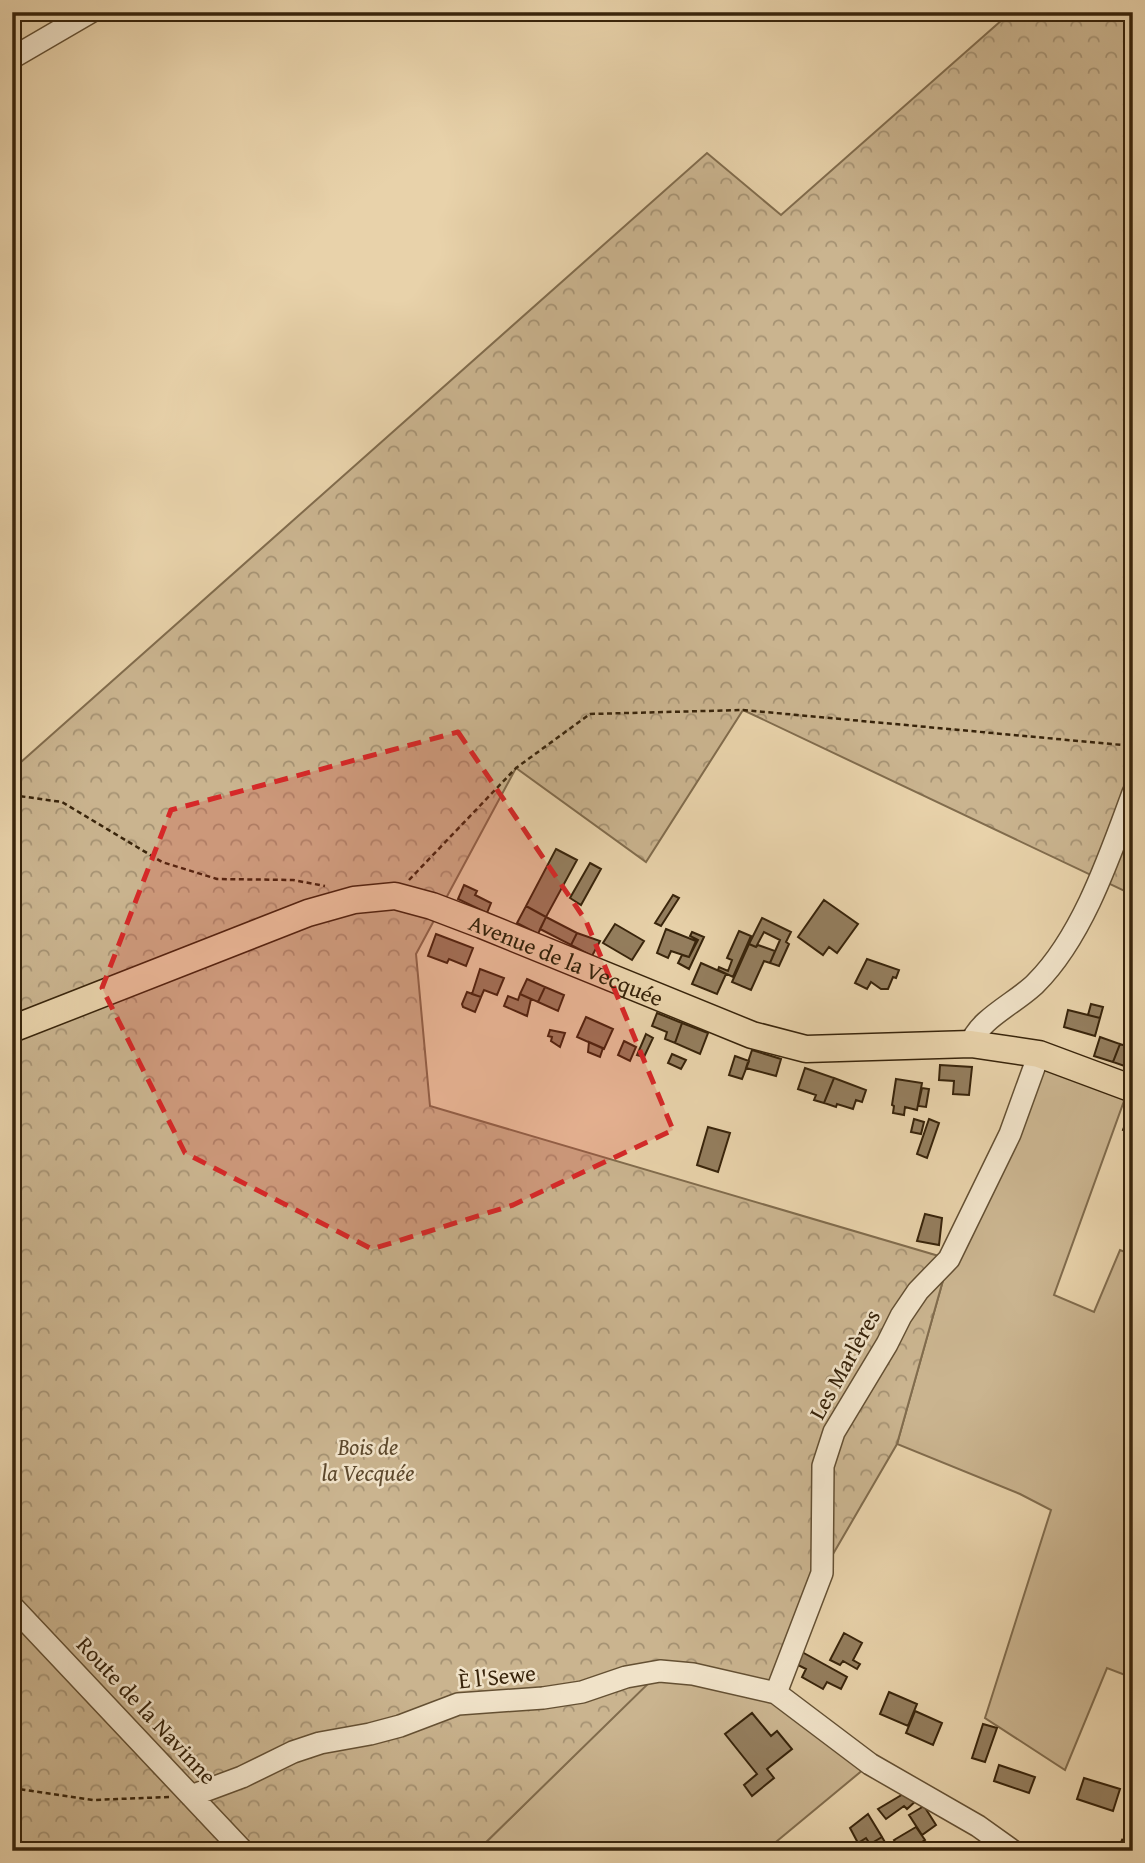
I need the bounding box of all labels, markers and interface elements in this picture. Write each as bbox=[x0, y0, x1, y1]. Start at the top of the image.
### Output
street label: Avenue de la Vecquée bbox=[465, 905, 669, 1014]
street label: Les Marlères bbox=[800, 1303, 888, 1425]
park label: Bois de la Vecquée bbox=[322, 1430, 414, 1489]
street label: Route de la Navinne bbox=[69, 1629, 225, 1791]
street label: È l'Sewe bbox=[457, 1656, 537, 1696]

